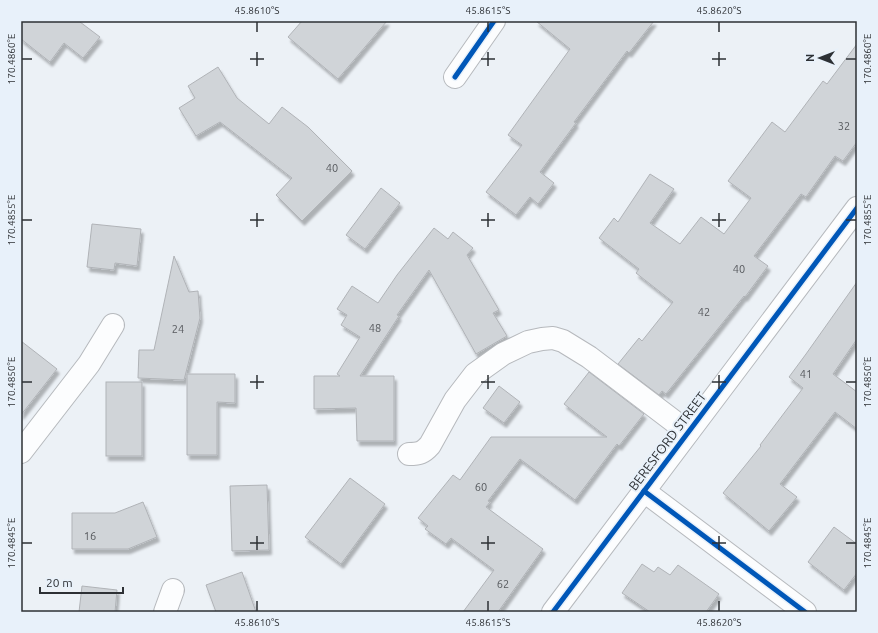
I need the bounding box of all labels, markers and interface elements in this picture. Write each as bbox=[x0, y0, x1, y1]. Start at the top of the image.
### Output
text: 45.8610°S bbox=[235, 5, 279, 16]
text: 45.8615°S bbox=[466, 5, 510, 16]
text: 45.8620°S bbox=[697, 5, 741, 16]
text: 170.4860°E bbox=[6, 33, 17, 84]
text: 170.4860°E bbox=[862, 33, 873, 84]
north arrow bbox=[800, 38, 840, 78]
text: N bbox=[804, 54, 816, 62]
house number: 32 bbox=[838, 120, 850, 132]
house number: 40 bbox=[326, 162, 338, 174]
text: 170.4855°E bbox=[6, 194, 17, 245]
text: 170.4855°E bbox=[862, 194, 873, 245]
house number: 40 bbox=[733, 263, 745, 275]
house number: 42 bbox=[698, 306, 710, 318]
house number: 48 bbox=[369, 322, 381, 334]
house number: 24 bbox=[172, 323, 184, 335]
text: 170.4850°E bbox=[6, 356, 17, 407]
text: 170.4850°E bbox=[862, 356, 873, 407]
house number: 41 bbox=[800, 368, 812, 380]
street label: BERESFORD STREET bbox=[626, 389, 708, 493]
house number: 60 bbox=[475, 481, 487, 493]
text: 170.4845°E bbox=[6, 517, 17, 568]
text: 170.4845°E bbox=[862, 517, 873, 568]
house number: 16 bbox=[84, 530, 96, 542]
scale bar bbox=[40, 569, 123, 595]
text: 20 m bbox=[46, 576, 73, 589]
house number: 62 bbox=[497, 578, 509, 590]
text: 45.8610°S bbox=[235, 617, 279, 628]
text: 45.8615°S bbox=[466, 617, 510, 628]
text: 45.8620°S bbox=[697, 617, 741, 628]

